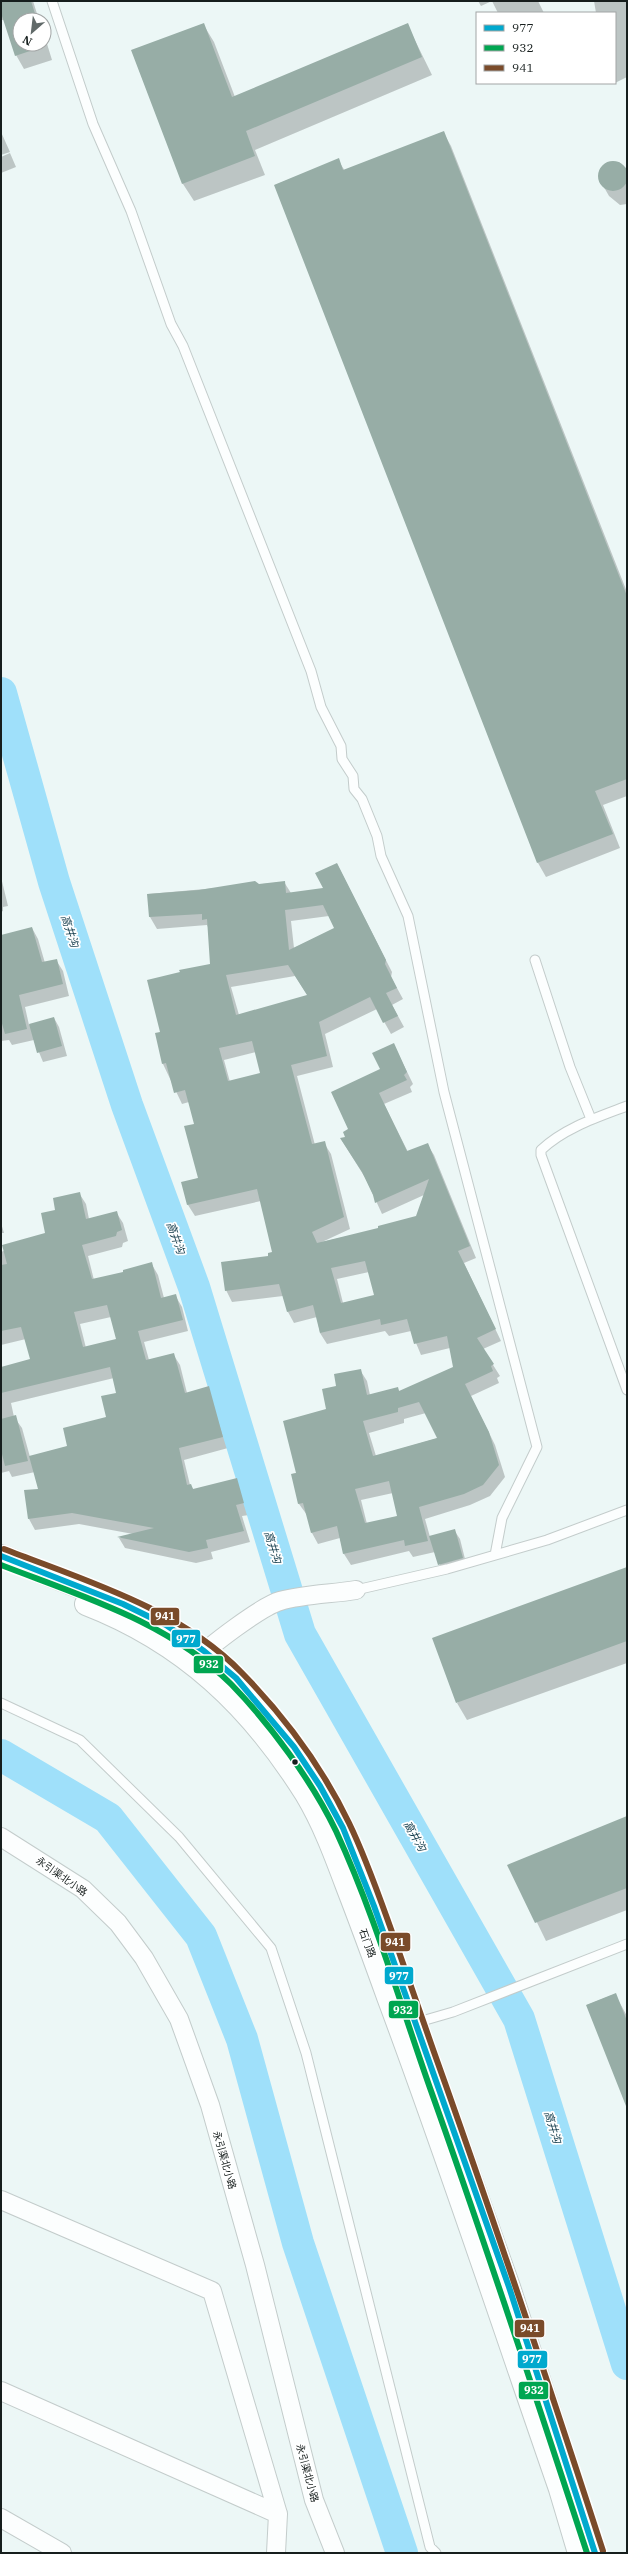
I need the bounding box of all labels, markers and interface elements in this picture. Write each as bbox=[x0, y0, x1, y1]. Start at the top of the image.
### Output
north arrow bbox=[12, 12, 52, 52]
legend bbox=[476, 12, 616, 84]
text: 977 bbox=[512, 20, 534, 35]
text: N bbox=[20, 32, 34, 49]
text: 932 bbox=[512, 40, 534, 55]
text: 941 bbox=[512, 60, 534, 75]
water label: 高井沟 bbox=[58, 913, 82, 950]
water label: 高井沟 bbox=[164, 1220, 189, 1257]
water label: 高井沟 bbox=[261, 1529, 285, 1566]
line badge: 941 bbox=[150, 1607, 180, 1626]
text: 941 bbox=[155, 1609, 175, 1623]
line badge: 977 bbox=[171, 1629, 201, 1648]
text: 977 bbox=[176, 1632, 196, 1646]
line badge: 932 bbox=[193, 1655, 224, 1674]
text: 932 bbox=[199, 1657, 219, 1671]
unlabelled marker bbox=[290, 1757, 300, 1767]
water label: 高井沟 bbox=[401, 1818, 430, 1855]
street label: 永引渠北小路 bbox=[33, 1854, 90, 1899]
street label: 石门路 bbox=[356, 1927, 379, 1959]
line badge: 941 bbox=[380, 1932, 411, 1952]
text: 941 bbox=[385, 1935, 405, 1949]
line badge: 977 bbox=[384, 1966, 414, 1985]
text: 977 bbox=[389, 1969, 409, 1983]
line badge: 932 bbox=[388, 2000, 419, 2019]
text: 932 bbox=[393, 2003, 413, 2017]
water label: 高井沟 bbox=[541, 2109, 565, 2146]
street label: 永引渠北小路 bbox=[210, 2130, 239, 2191]
line badge: 941 bbox=[514, 2319, 545, 2338]
text: 941 bbox=[520, 2321, 540, 2335]
line badge: 977 bbox=[517, 2350, 548, 2369]
text: 977 bbox=[522, 2352, 542, 2366]
line badge: 932 bbox=[518, 2381, 549, 2400]
text: 932 bbox=[524, 2383, 544, 2397]
street label: 永引渠北小路 bbox=[293, 2442, 322, 2504]

